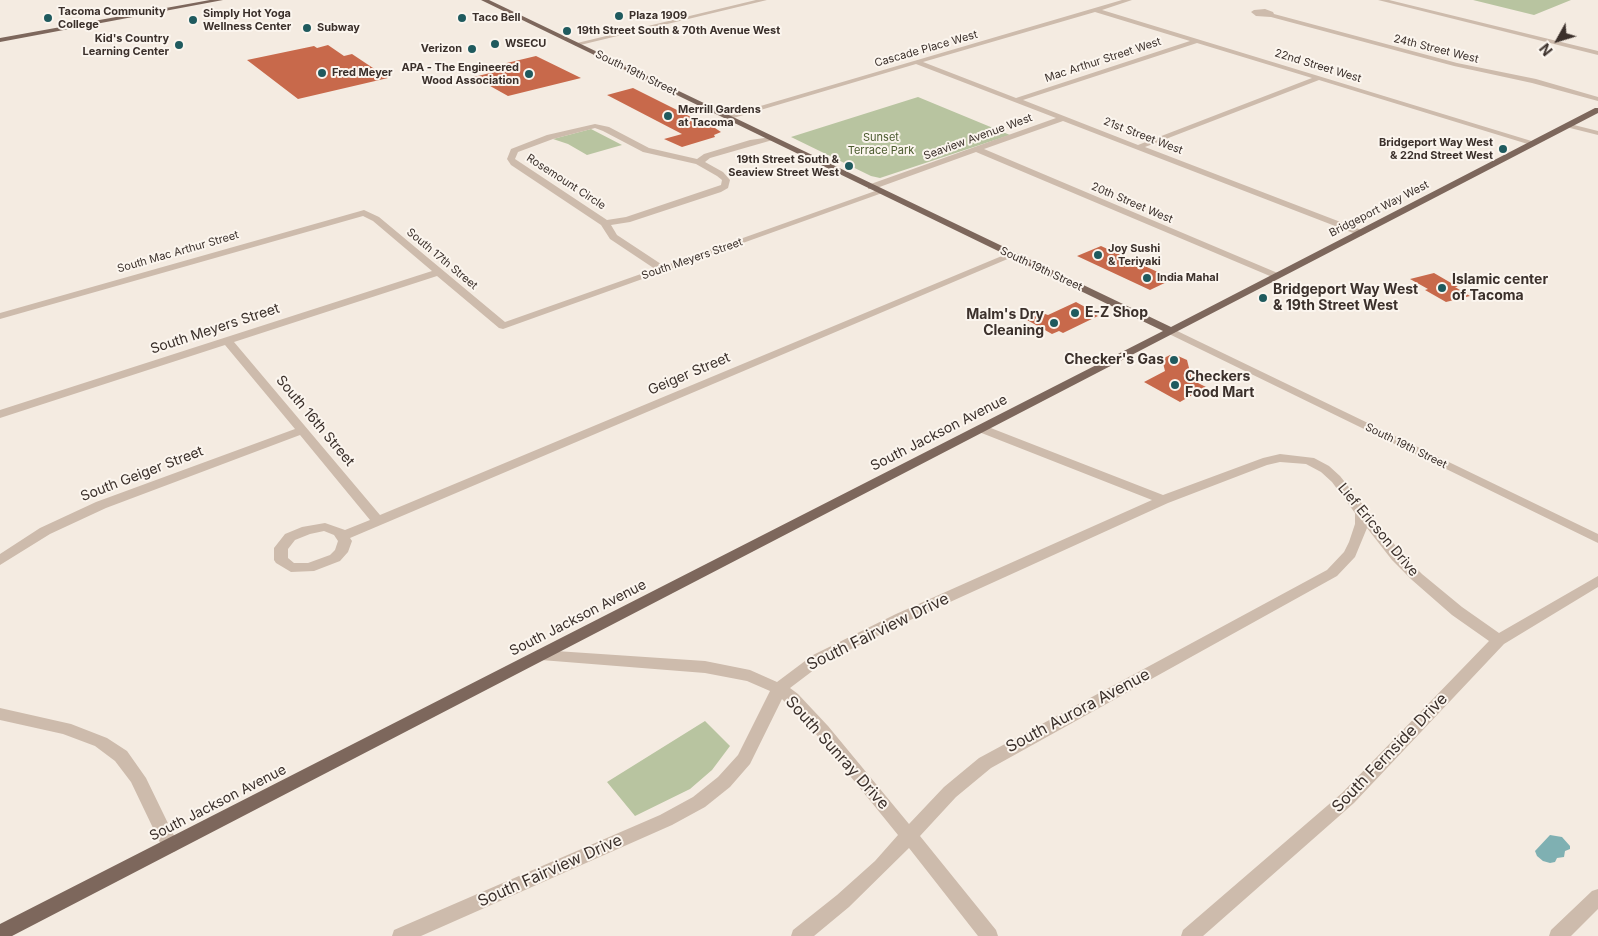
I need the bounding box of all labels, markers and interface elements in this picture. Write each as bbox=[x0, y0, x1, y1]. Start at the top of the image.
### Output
place label: Tacoma Community College bbox=[58, 5, 166, 31]
place label: Simply Hot Yoga Wellness Center bbox=[203, 7, 291, 33]
place label: Plaza 1909 bbox=[629, 9, 687, 23]
marker: Plaza 1909 bbox=[613, 10, 625, 22]
place label: Taco Bell bbox=[472, 11, 521, 25]
marker: Tacoma Community College bbox=[42, 12, 54, 24]
marker: Taco Bell bbox=[456, 12, 468, 24]
marker: Simply Hot Yoga Wellness Center bbox=[187, 14, 199, 26]
north arrow bbox=[1533, 15, 1583, 65]
place label: Subway bbox=[317, 21, 360, 35]
marker: Subway bbox=[301, 22, 313, 34]
place label: 19th Street South & 70th Avenue West bbox=[577, 24, 780, 38]
marker: 19th Street South & 70th Avenue West bbox=[561, 25, 573, 37]
street label: Cascade Place West bbox=[873, 28, 979, 70]
place label: Kid's Country Learning Center bbox=[82, 32, 169, 58]
street label: 24th Street West bbox=[1392, 32, 1480, 66]
street label: Mac Arthur Street West bbox=[1043, 35, 1163, 85]
place label: WSECU bbox=[505, 37, 546, 51]
marker: WSECU bbox=[489, 38, 501, 50]
marker: Kid's Country Learning Center bbox=[173, 39, 185, 51]
text: N bbox=[1536, 40, 1556, 59]
place label: Verizon bbox=[421, 42, 462, 56]
marker: Verizon bbox=[466, 43, 478, 55]
street label: 22nd Street West bbox=[1273, 47, 1363, 85]
street label: South 19th Street bbox=[593, 48, 679, 98]
place label: APA - The Engineered Wood Association bbox=[402, 61, 519, 87]
place label: Fred Meyer bbox=[332, 66, 393, 80]
marker: Fred Meyer bbox=[316, 67, 328, 79]
marker: APA - The Engineered Wood Association bbox=[523, 68, 535, 80]
place label: Merrill Gardens at Tacoma bbox=[678, 103, 761, 129]
marker: Merrill Gardens at Tacoma bbox=[662, 110, 674, 122]
street label: Seaview Avenue West bbox=[922, 111, 1034, 163]
street label: 21st Street West bbox=[1101, 115, 1185, 157]
park label: Sunset Terrace Park bbox=[848, 131, 914, 157]
place label: Bridgeport Way West & 22nd Street West bbox=[1379, 136, 1493, 162]
marker: Bridgeport Way West & 22nd Street West bbox=[1497, 143, 1509, 155]
street label: Rosemount Circle bbox=[524, 151, 608, 213]
place label: 19th Street South & Seaview Street West bbox=[728, 153, 839, 179]
marker: 19th Street South & Seaview Street West bbox=[843, 160, 855, 172]
street label: Bridgeport Way West bbox=[1327, 178, 1431, 240]
street label: 20th Street West bbox=[1089, 180, 1175, 226]
street label: South 17th Street bbox=[404, 226, 480, 292]
street label: South Mac Arthur Street bbox=[116, 228, 240, 276]
street label: South Meyers Street bbox=[640, 236, 744, 282]
place label: Joy Sushi & Teriyaki bbox=[1108, 242, 1161, 268]
street label: South 19th Street bbox=[998, 244, 1084, 294]
marker: Joy Sushi & Teriyaki bbox=[1092, 249, 1104, 261]
place label: India Mahal bbox=[1157, 271, 1219, 285]
marker: India Mahal bbox=[1141, 272, 1153, 284]
place label: Islamic center of Tacoma bbox=[1452, 272, 1548, 304]
place label: Bridgeport Way West & 19th Street West bbox=[1273, 282, 1418, 314]
marker: Islamic center of Tacoma bbox=[1436, 282, 1448, 294]
marker: Bridgeport Way West & 19th Street West bbox=[1257, 292, 1269, 304]
street label: South Meyers Street bbox=[148, 300, 282, 358]
place label: E-Z Shop bbox=[1085, 305, 1148, 321]
place label: Malm's Dry Cleaning bbox=[966, 307, 1044, 340]
marker: E-Z Shop bbox=[1069, 307, 1081, 319]
marker: Malm's Dry Cleaning bbox=[1048, 317, 1060, 329]
street label: Geiger Street bbox=[645, 349, 733, 399]
place label: Checker's Gas bbox=[1064, 352, 1164, 368]
marker: Checker's Gas bbox=[1168, 354, 1180, 366]
place label: Checkers Food Mart bbox=[1185, 369, 1254, 402]
street label: South 16th Street bbox=[272, 372, 358, 470]
marker: Checkers Food Mart bbox=[1169, 379, 1181, 391]
street label: South Jackson Avenue bbox=[868, 391, 1010, 475]
street label: South 19th Street bbox=[1363, 421, 1449, 471]
street label: South Geiger Street bbox=[78, 443, 206, 505]
street label: Lief Ericson Drive bbox=[1334, 480, 1422, 580]
street label: South Jackson Avenue bbox=[507, 576, 649, 660]
street label: South Fairview Drive bbox=[804, 589, 952, 675]
street label: South Aurora Avenue bbox=[1003, 665, 1153, 757]
street label: South Fernside Drive bbox=[1328, 689, 1452, 817]
street label: South Sunray Drive bbox=[781, 692, 893, 814]
street label: South Jackson Avenue bbox=[147, 761, 289, 845]
street label: South Fairview Drive bbox=[475, 831, 625, 911]

